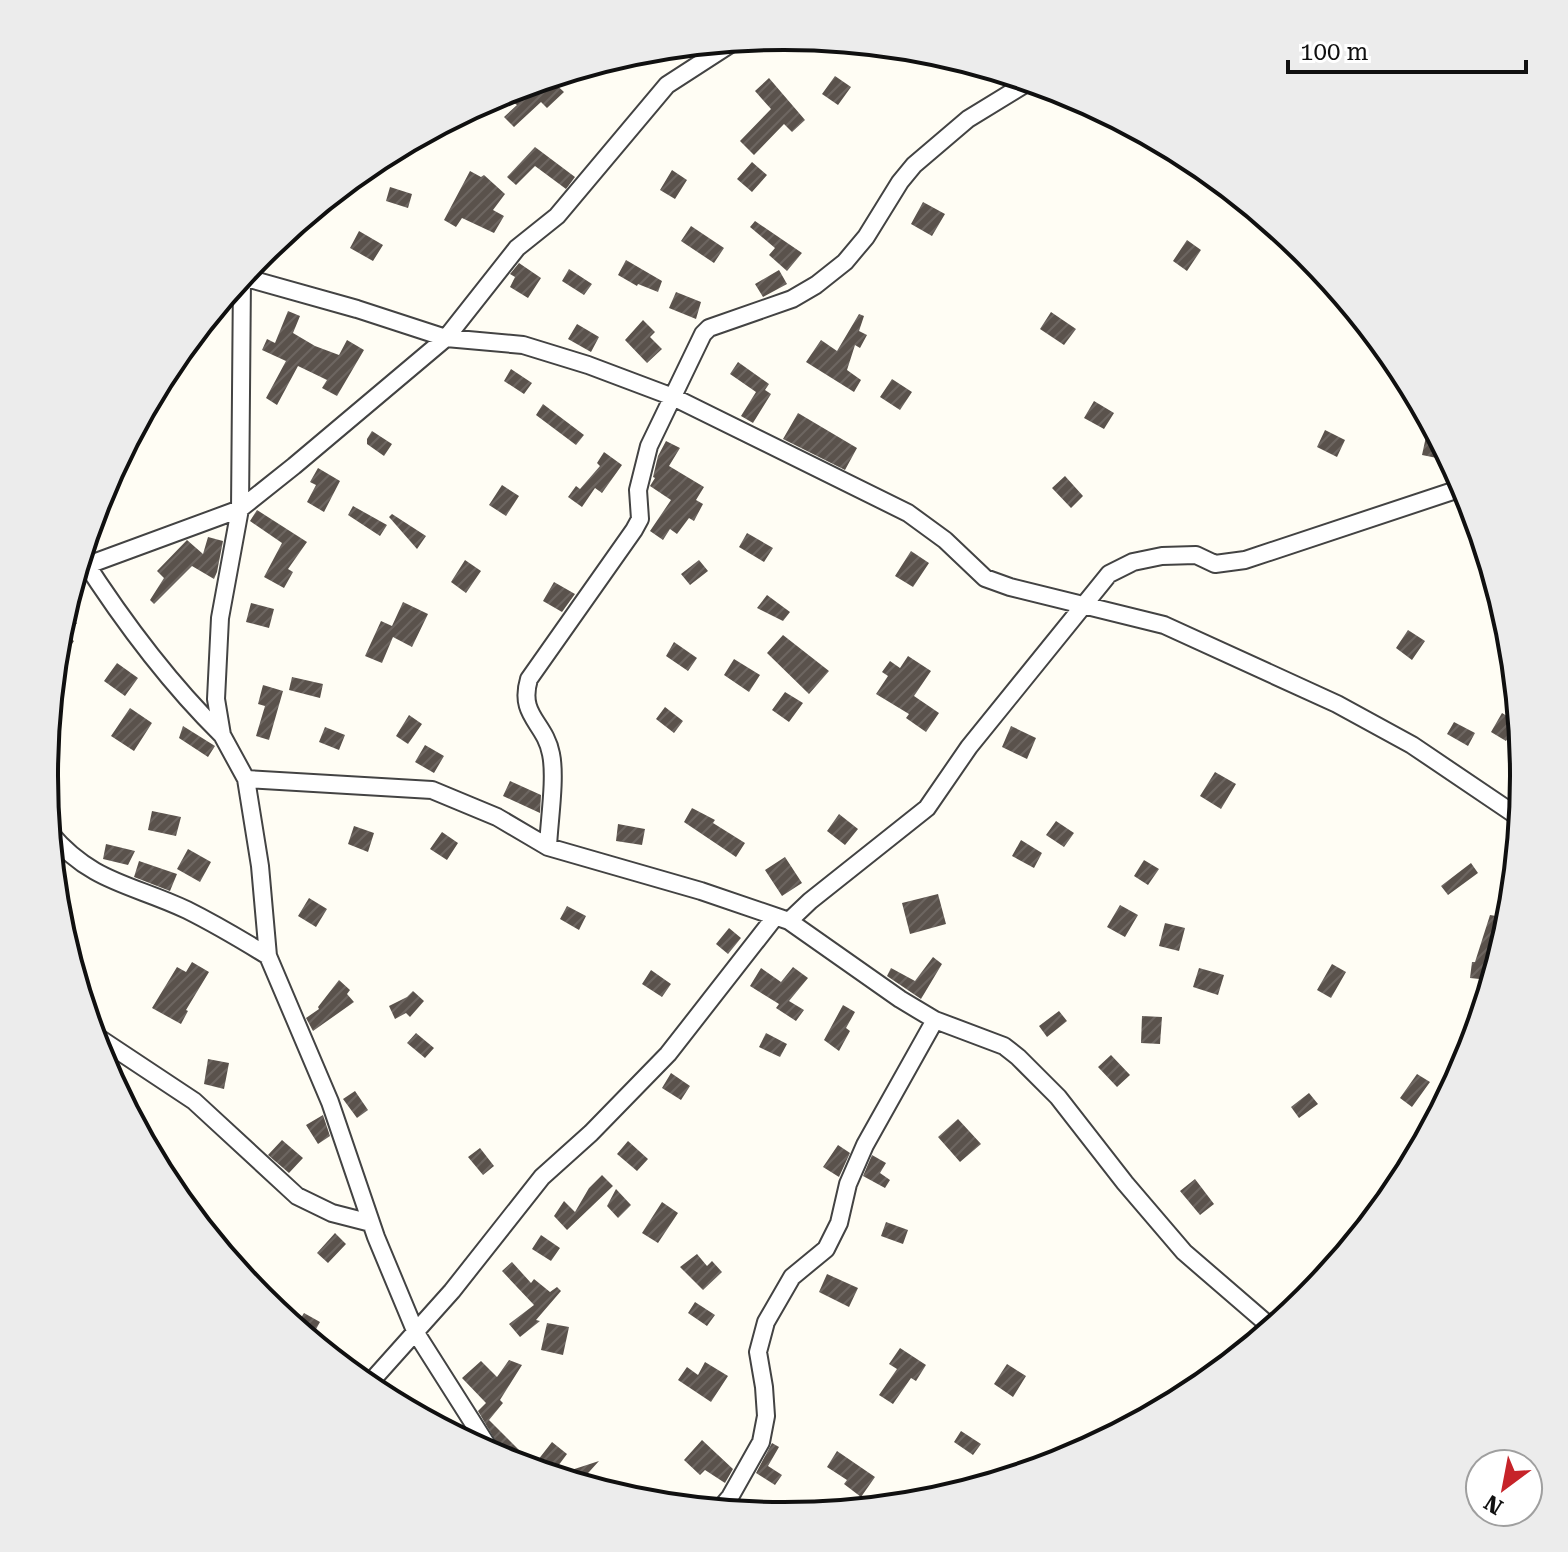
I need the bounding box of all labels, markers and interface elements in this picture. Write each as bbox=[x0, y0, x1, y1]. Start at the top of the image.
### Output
scale bar bbox=[1288, 24, 1526, 74]
text: 100 m bbox=[1300, 38, 1368, 66]
north arrow bbox=[1464, 1448, 1544, 1528]
text: N bbox=[1480, 1489, 1507, 1520]

